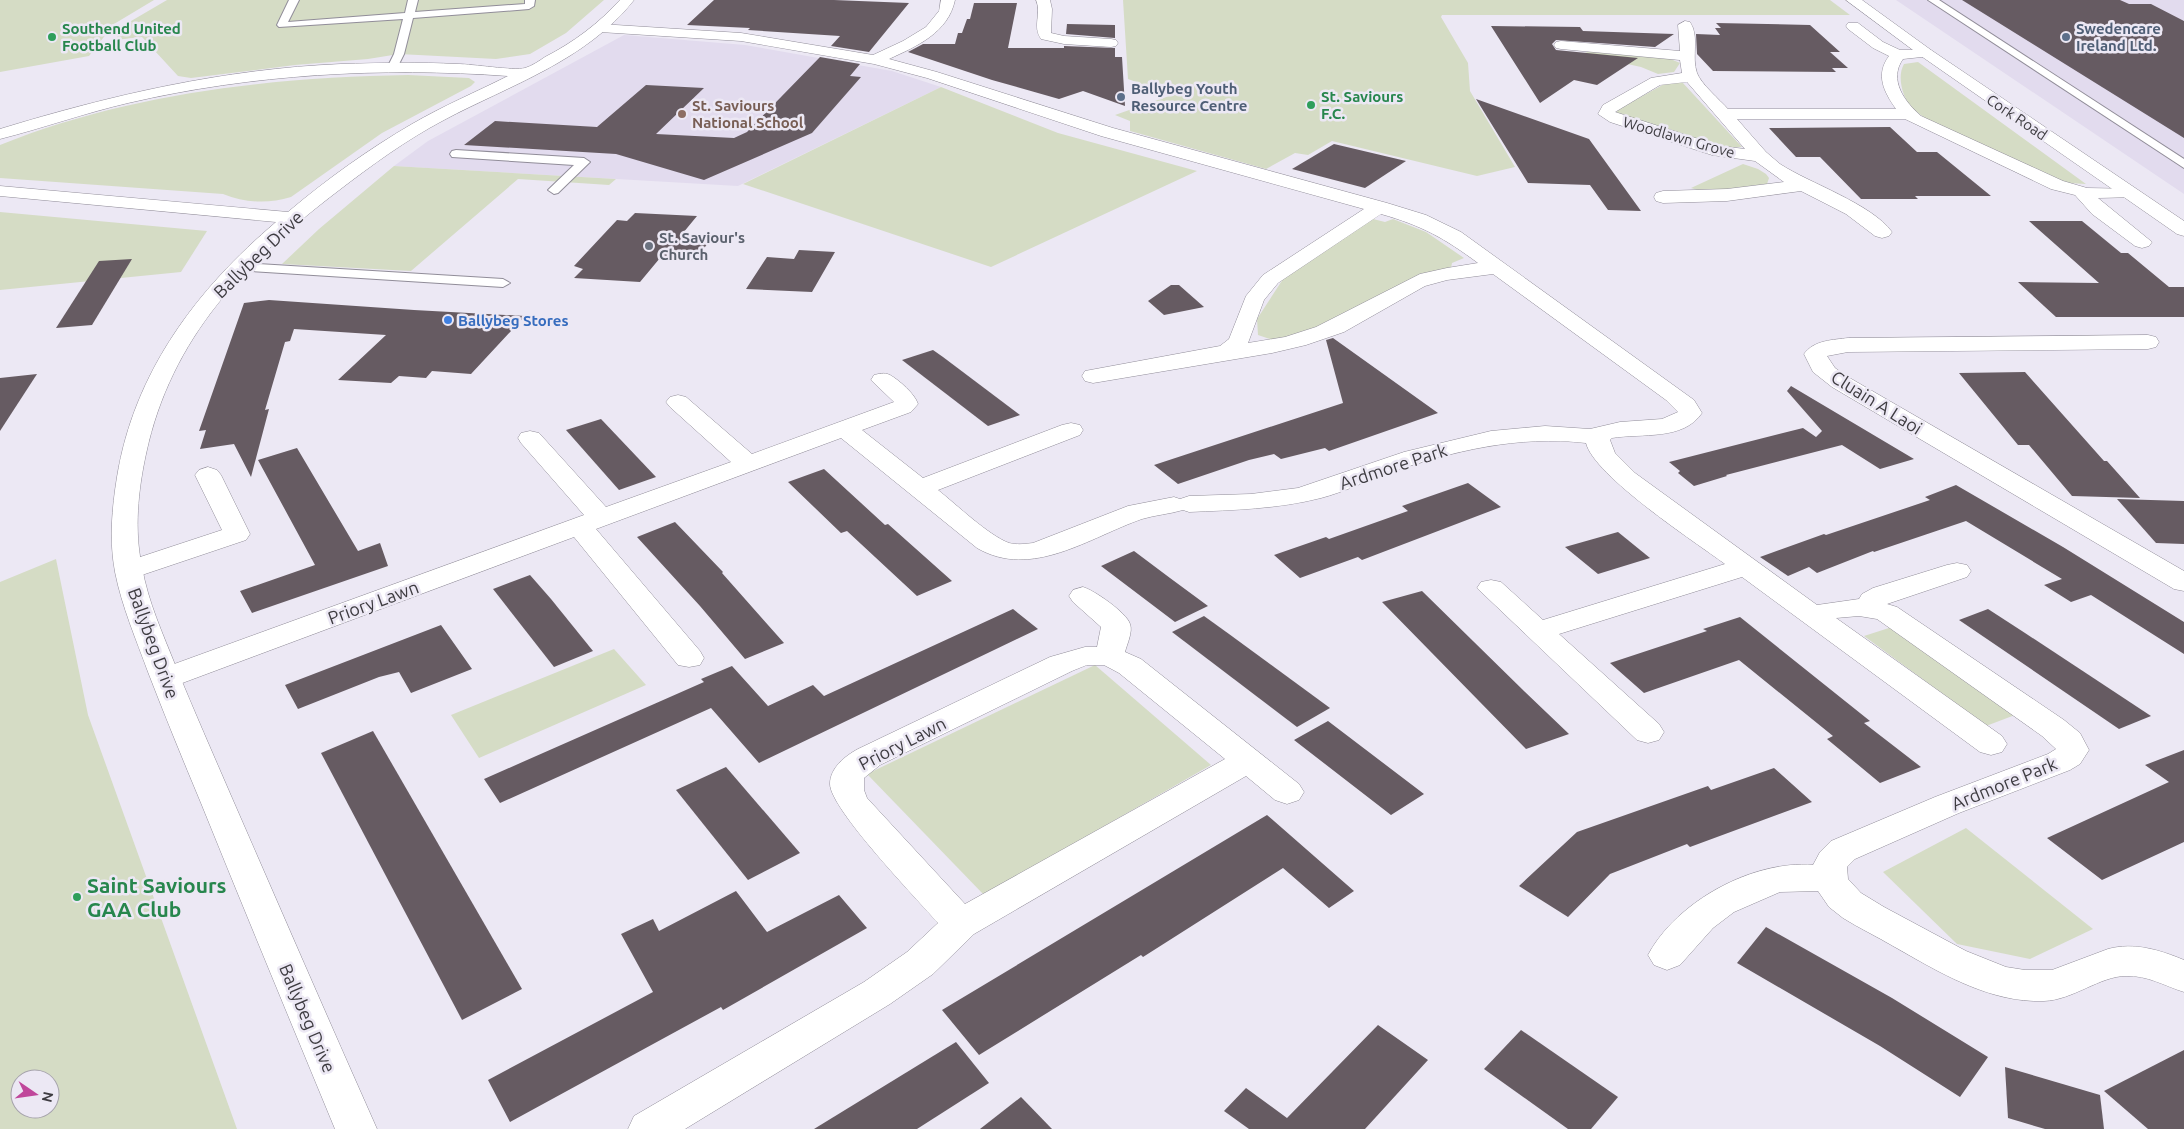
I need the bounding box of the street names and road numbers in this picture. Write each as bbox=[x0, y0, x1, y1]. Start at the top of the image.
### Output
street label: Cork Road bbox=[1984, 91, 2050, 143]
street label: Woodlawn Grove bbox=[1621, 113, 1737, 161]
street label: Ballybeg Drive bbox=[209, 206, 307, 302]
street label: Cluain A Laoi bbox=[1828, 366, 1926, 438]
street label: Ardmore Park bbox=[1337, 439, 1449, 493]
street label: Priory Lawn bbox=[325, 576, 421, 628]
street label: Ballybeg Drive bbox=[125, 585, 183, 701]
street label: Priory Lawn bbox=[855, 712, 949, 774]
street label: Ardmore Park bbox=[1948, 753, 2060, 813]
street label: Ballybeg Drive bbox=[276, 961, 340, 1075]

